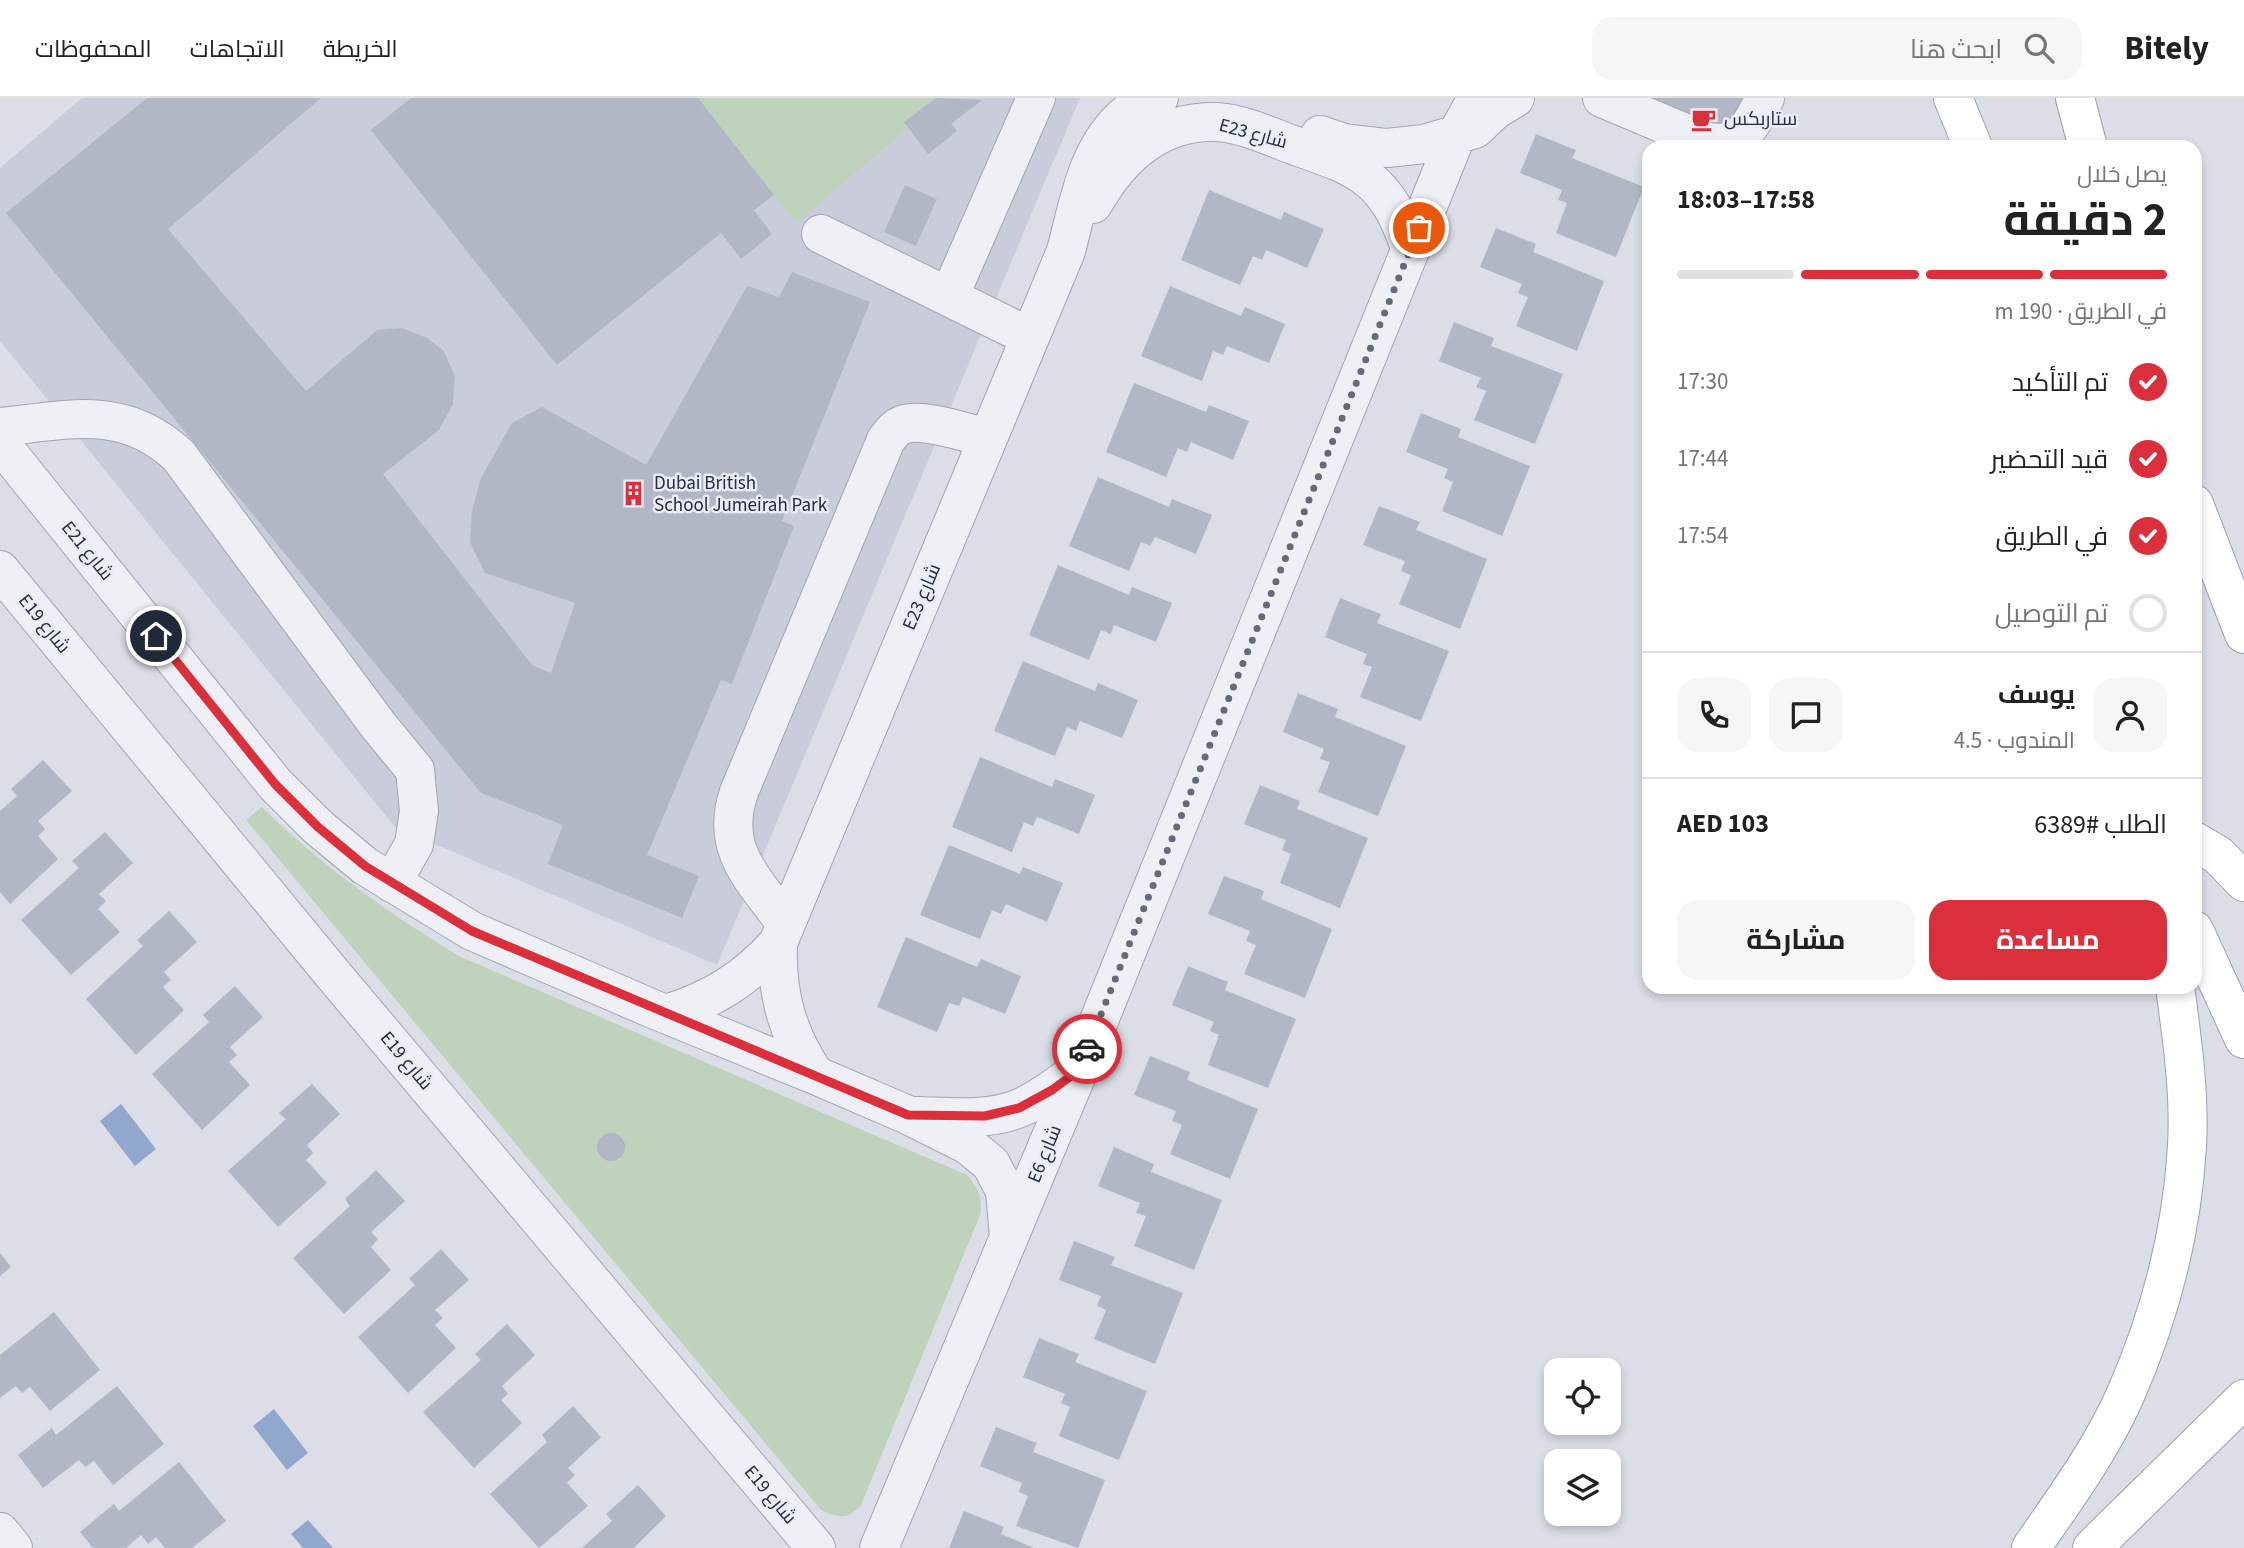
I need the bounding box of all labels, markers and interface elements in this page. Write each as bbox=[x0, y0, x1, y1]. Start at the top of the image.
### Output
search box bbox=[1592, 17, 2082, 80]
text: Bitely bbox=[2124, 25, 2209, 72]
icon: search bbox=[2020, 29, 2058, 67]
text: ابحث هنا bbox=[1910, 31, 2002, 68]
text: المحفوظات bbox=[35, 32, 152, 67]
text: الاتجاهات bbox=[190, 32, 285, 67]
text: الخريطة bbox=[323, 32, 398, 67]
cafe icon: ستاربكس bbox=[1690, 105, 1718, 133]
place label: ستاربكس bbox=[1724, 106, 1797, 133]
street label: E23 شارع bbox=[1216, 112, 1290, 156]
text: يصل خلال bbox=[2077, 158, 2167, 191]
text: 17:58–18:03 bbox=[1677, 181, 1815, 218]
text: 2 دقيقة bbox=[2003, 188, 2167, 253]
pin bbox=[1389, 198, 1449, 258]
icon: bag bbox=[1400, 209, 1438, 247]
text: في الطريق · 190 m bbox=[1995, 295, 2167, 328]
icon: check bbox=[2129, 363, 2167, 401]
text: تم التأكيد bbox=[2011, 364, 2108, 401]
text: 17:30 bbox=[1677, 365, 1728, 398]
icon: check bbox=[2129, 440, 2167, 478]
text: قيد التحضير bbox=[1990, 441, 2108, 478]
text: 17:44 bbox=[1677, 442, 1728, 475]
place label: Dubai British School Jumeirah Park bbox=[654, 470, 828, 519]
building icon: Dubai British School Jumeirah Park bbox=[620, 480, 648, 508]
street label: E21 شارع bbox=[55, 515, 119, 587]
icon: check bbox=[2129, 517, 2167, 555]
text: في الطريق bbox=[1995, 518, 2108, 555]
text: 17:54 bbox=[1677, 519, 1728, 552]
street label: E23 شارع bbox=[896, 560, 948, 634]
street label: E19 شارع bbox=[12, 588, 76, 660]
text: تم التوصيل bbox=[1995, 595, 2108, 632]
pin bbox=[126, 606, 186, 666]
icon: home bbox=[137, 617, 175, 655]
text: يوسف bbox=[1998, 676, 2075, 713]
button: phone bbox=[1677, 678, 1751, 752]
button: chat bbox=[1769, 678, 1843, 752]
button: person bbox=[2093, 678, 2167, 752]
text: المندوب · 4.5 bbox=[1954, 724, 2075, 757]
text: AED 103 bbox=[1677, 805, 1769, 842]
text: الطلب #6389 bbox=[2034, 806, 2167, 843]
button: مشاركة bbox=[1677, 900, 1915, 980]
button: مساعدة bbox=[1929, 900, 2167, 980]
courier bbox=[1052, 1014, 1122, 1084]
street label: E19 شارع bbox=[373, 1026, 439, 1096]
icon: car bbox=[1068, 1030, 1106, 1068]
street label: E6 شارع bbox=[1021, 1121, 1069, 1187]
map controls bbox=[1544, 1358, 1621, 1526]
button: locate bbox=[1544, 1358, 1621, 1435]
button: layers bbox=[1544, 1449, 1621, 1526]
street label: E19 شارع bbox=[737, 1460, 803, 1530]

